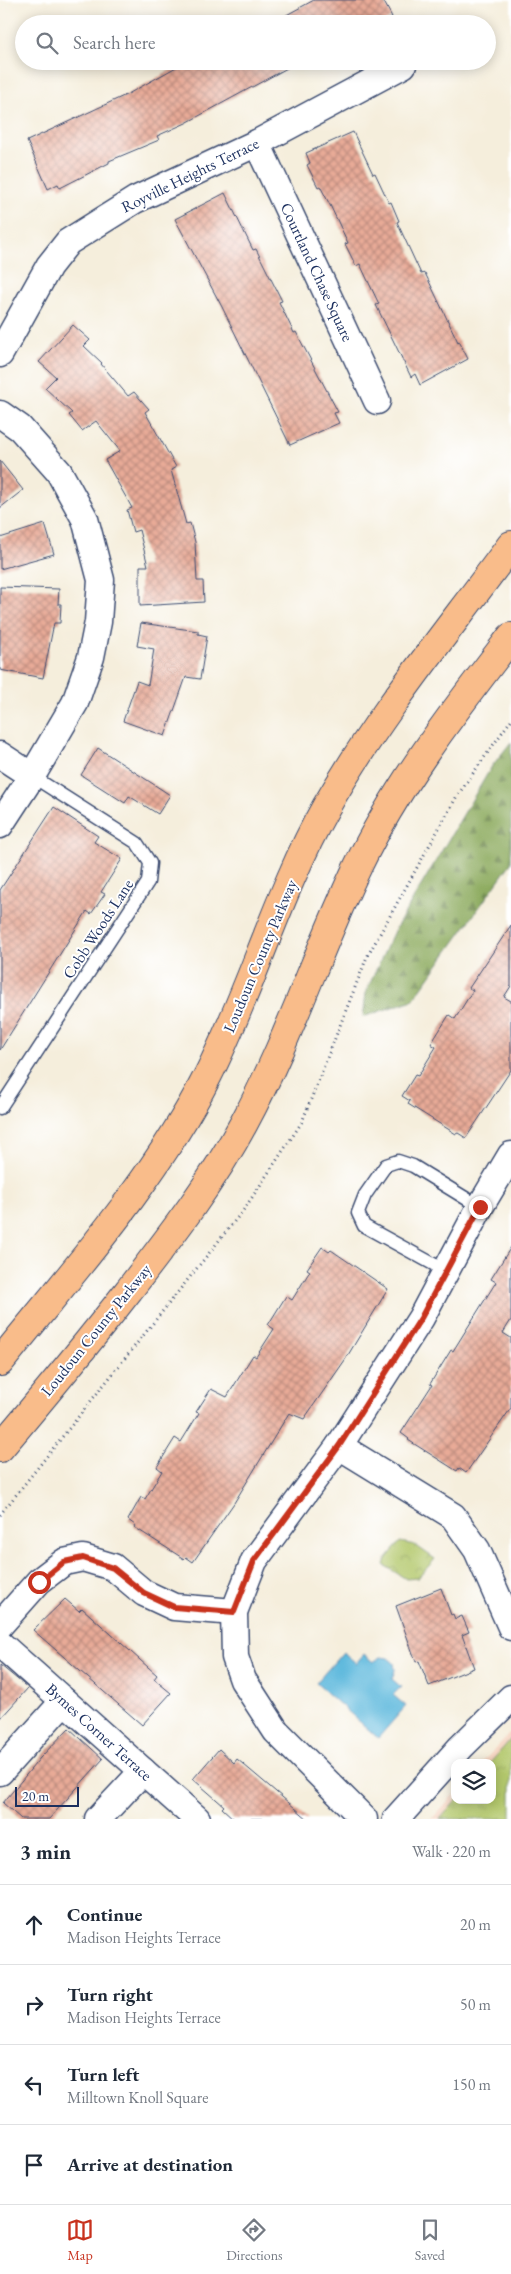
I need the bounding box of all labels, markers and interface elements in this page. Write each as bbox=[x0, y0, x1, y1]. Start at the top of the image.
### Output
search box bbox=[15, 15, 496, 70]
icon: search bbox=[33, 29, 61, 57]
text: Search here bbox=[73, 30, 155, 55]
street label: Royville Heights Terrace bbox=[118, 133, 262, 217]
street label: Courtland Chase Square bbox=[276, 199, 358, 345]
street label: Cobb Woods Lane bbox=[58, 875, 138, 983]
street label: Loudoun County Parkway bbox=[218, 875, 302, 1036]
route end bbox=[469, 1196, 492, 1219]
street label: Loudoun County Parkway bbox=[36, 1259, 157, 1400]
route start bbox=[28, 1571, 51, 1594]
street label: Bymes Corner Terrace bbox=[41, 1679, 157, 1785]
map controls bbox=[451, 1759, 496, 1804]
button: layers bbox=[451, 1759, 496, 1804]
scale bar bbox=[15, 1784, 79, 1807]
text: 20 m bbox=[22, 1787, 49, 1805]
text: 3 min bbox=[20, 1838, 71, 1865]
text: Walk · 220 m bbox=[412, 1841, 491, 1862]
text: Continue bbox=[67, 1902, 142, 1927]
icon: ahead bbox=[20, 1911, 48, 1939]
text: 20 m bbox=[460, 1914, 491, 1935]
text: Madison Heights Terrace bbox=[67, 1927, 221, 1948]
text: Turn right bbox=[67, 1982, 153, 2007]
icon: right bbox=[20, 1991, 48, 2019]
text: 50 m bbox=[460, 1994, 491, 2015]
text: Madison Heights Terrace bbox=[67, 2007, 221, 2028]
text: Turn left bbox=[67, 2062, 139, 2087]
icon: left bbox=[20, 2071, 48, 2099]
text: 150 m bbox=[452, 2074, 491, 2095]
text: Milltown Knoll Square bbox=[67, 2087, 208, 2108]
icon: arrive bbox=[20, 2151, 48, 2179]
text: Arrive at destination bbox=[67, 2152, 233, 2177]
tab: Map bbox=[66, 2216, 94, 2264]
tab: Directions bbox=[226, 2216, 283, 2264]
tab: Saved bbox=[415, 2216, 445, 2264]

